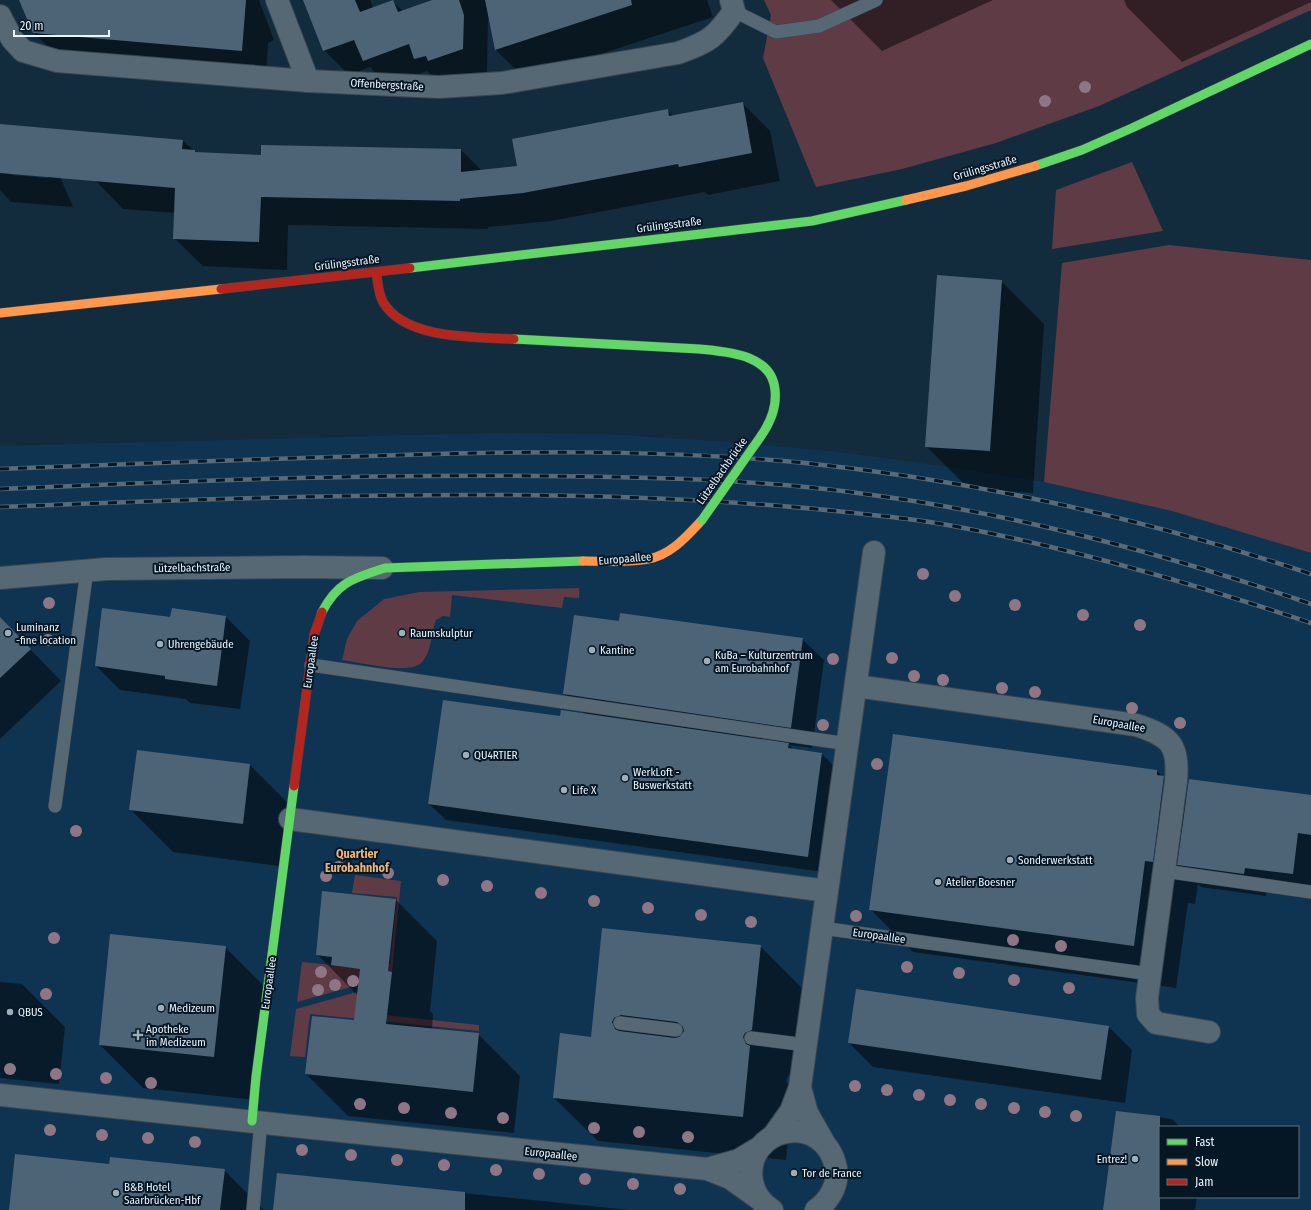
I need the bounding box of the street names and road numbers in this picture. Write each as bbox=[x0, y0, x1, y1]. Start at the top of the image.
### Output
street label: Offenbergstraße bbox=[350, 77, 424, 93]
street label: Grülingsstraße bbox=[952, 153, 1018, 183]
street label: Grülingsstraße bbox=[636, 215, 702, 235]
street label: Grülingsstraße bbox=[314, 253, 380, 273]
street label: Lützelbachbrücke bbox=[694, 435, 750, 507]
street label: Europaallee bbox=[598, 550, 652, 568]
street label: Lützelbachstraße bbox=[153, 561, 231, 575]
street label: Europaallee bbox=[301, 635, 321, 689]
street label: Europaallee bbox=[1092, 713, 1146, 735]
street label: Europaallee bbox=[852, 926, 906, 946]
street label: Europaallee bbox=[259, 956, 279, 1010]
street label: Europaallee bbox=[524, 1145, 578, 1163]

